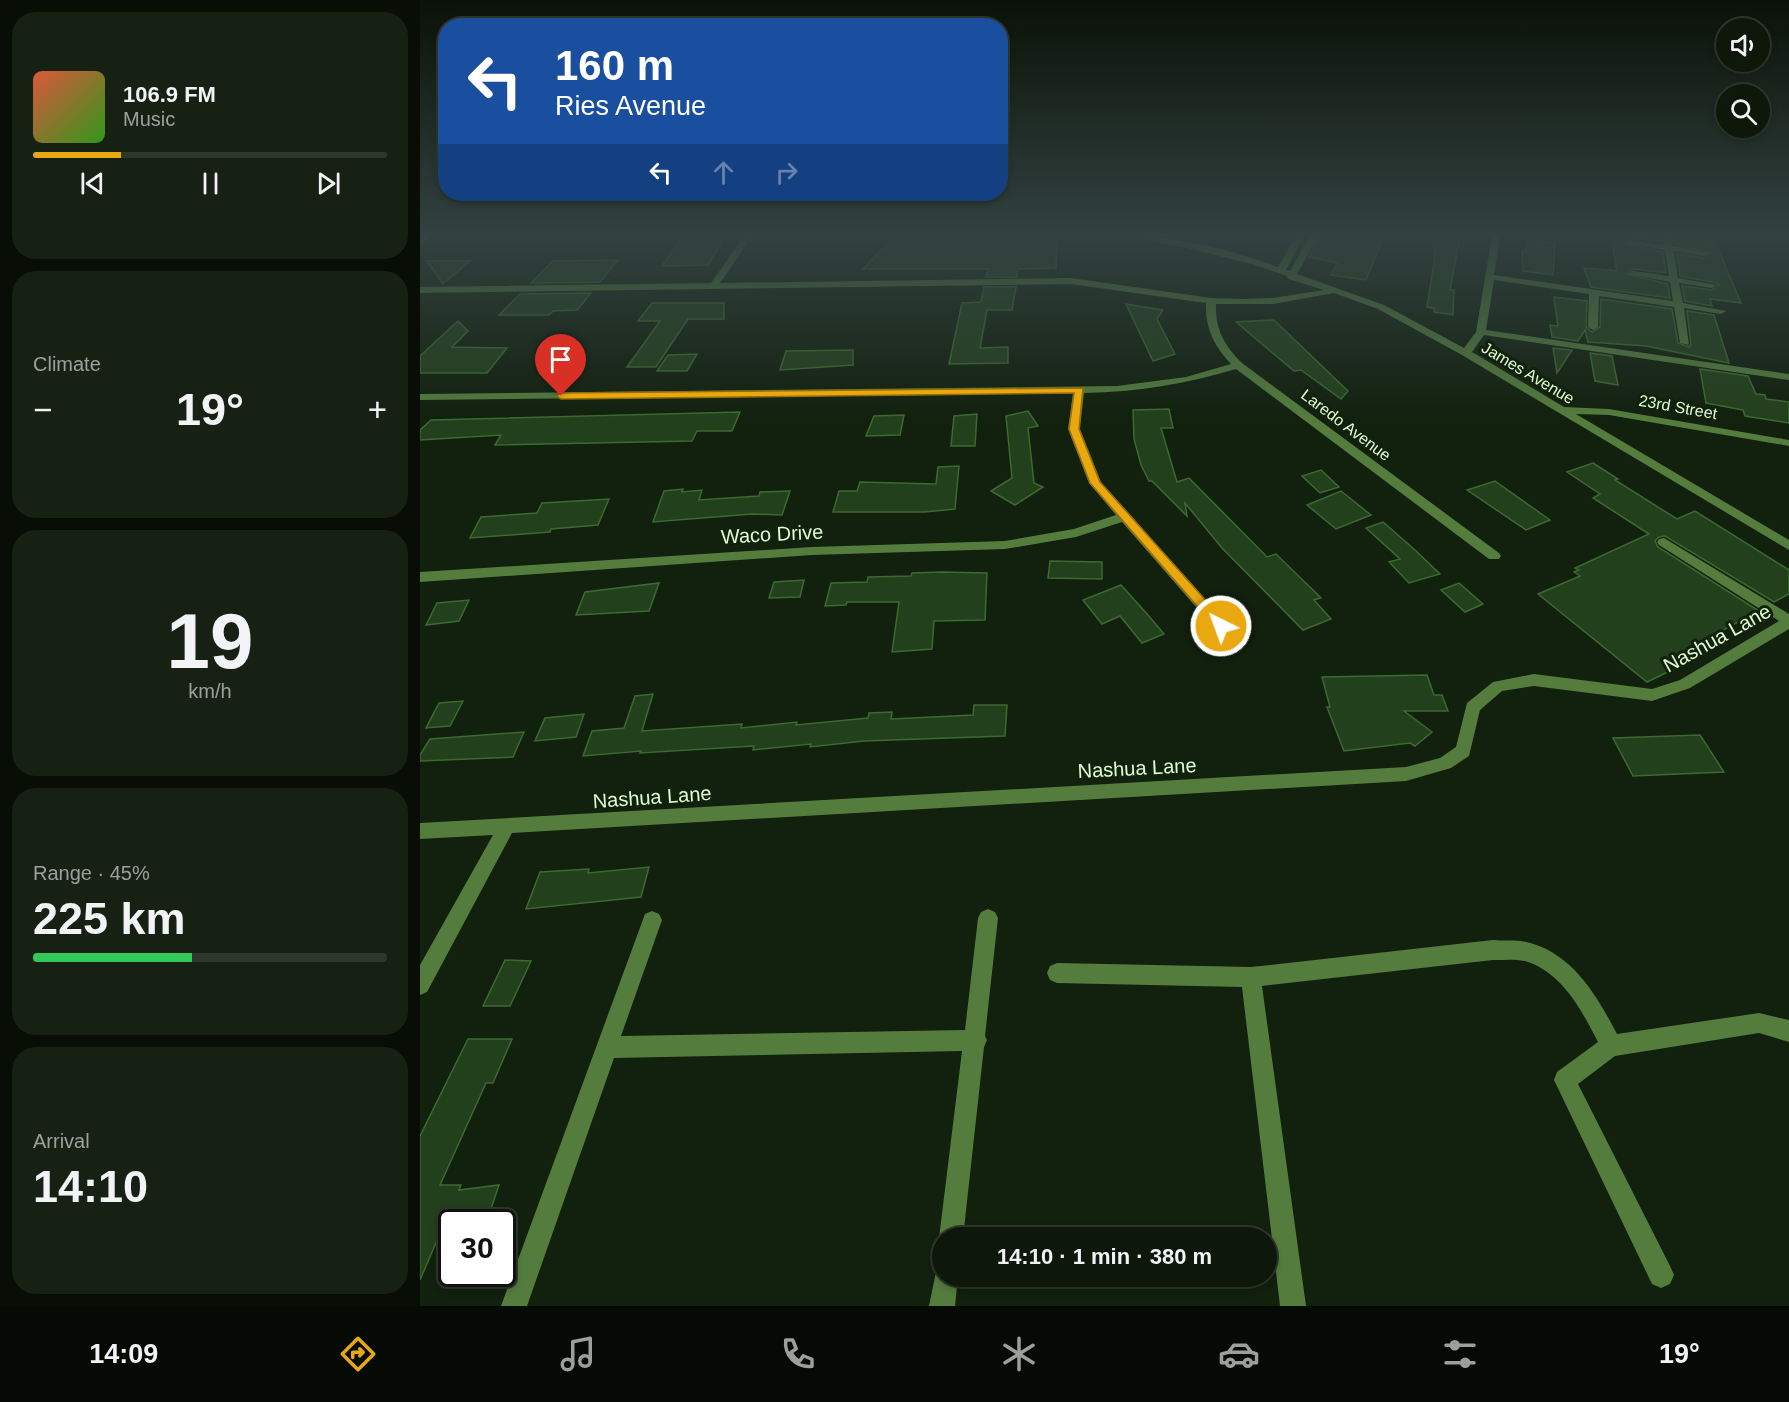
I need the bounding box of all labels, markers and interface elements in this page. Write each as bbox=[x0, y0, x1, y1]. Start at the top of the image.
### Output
map controls bbox=[1716, 18, 1770, 138]
button: sound bbox=[1716, 18, 1770, 72]
icon: left bbox=[456, 42, 534, 120]
text: 160 m bbox=[555, 42, 674, 89]
text: 106.9 FM bbox=[123, 82, 216, 107]
button: search bbox=[1716, 84, 1770, 138]
text: Ries Avenue bbox=[555, 91, 706, 121]
text: Music bbox=[123, 108, 175, 130]
icon: left bbox=[644, 156, 677, 189]
icon: ahead bbox=[707, 156, 740, 189]
icon: right bbox=[770, 156, 803, 189]
icon: previous bbox=[76, 167, 109, 200]
icon: pause bbox=[194, 167, 227, 200]
icon: next bbox=[312, 167, 345, 200]
pin bbox=[535, 334, 586, 396]
street label: James Avenue bbox=[1479, 339, 1577, 407]
icon: arrive bbox=[544, 343, 577, 376]
text: Climate bbox=[33, 353, 101, 375]
text: 19° bbox=[176, 384, 244, 435]
street label: Laredo Avenue bbox=[1298, 386, 1394, 464]
text: − bbox=[33, 391, 52, 428]
text: + bbox=[368, 391, 387, 428]
street label: 23rd Street bbox=[1638, 392, 1719, 422]
street label: Waco Drive bbox=[720, 520, 824, 548]
position arrow bbox=[1189, 594, 1253, 658]
text: 19 bbox=[167, 597, 253, 685]
street label: Nashua Lane bbox=[1660, 600, 1774, 676]
text: km/h bbox=[188, 680, 232, 702]
street label: Nashua Lane bbox=[1077, 754, 1197, 782]
street label: Nashua Lane bbox=[592, 782, 712, 812]
text: Range · 45% bbox=[33, 862, 150, 884]
text: 225 km bbox=[33, 893, 186, 944]
text: Arrival bbox=[33, 1130, 90, 1152]
text: 14:10 bbox=[33, 1161, 148, 1212]
speed limit sign: 30 bbox=[438, 1209, 516, 1287]
text: 14:10 · 1 min · 380 m bbox=[997, 1244, 1212, 1269]
icon: directions bbox=[337, 1333, 379, 1375]
icon: music bbox=[557, 1333, 599, 1375]
icon: phone bbox=[777, 1333, 819, 1375]
icon: climate bbox=[998, 1333, 1040, 1375]
icon: car bbox=[1218, 1333, 1260, 1375]
icon: filters bbox=[1439, 1333, 1481, 1375]
text: 14:09 bbox=[89, 1339, 158, 1369]
text: 19° bbox=[1659, 1339, 1700, 1369]

